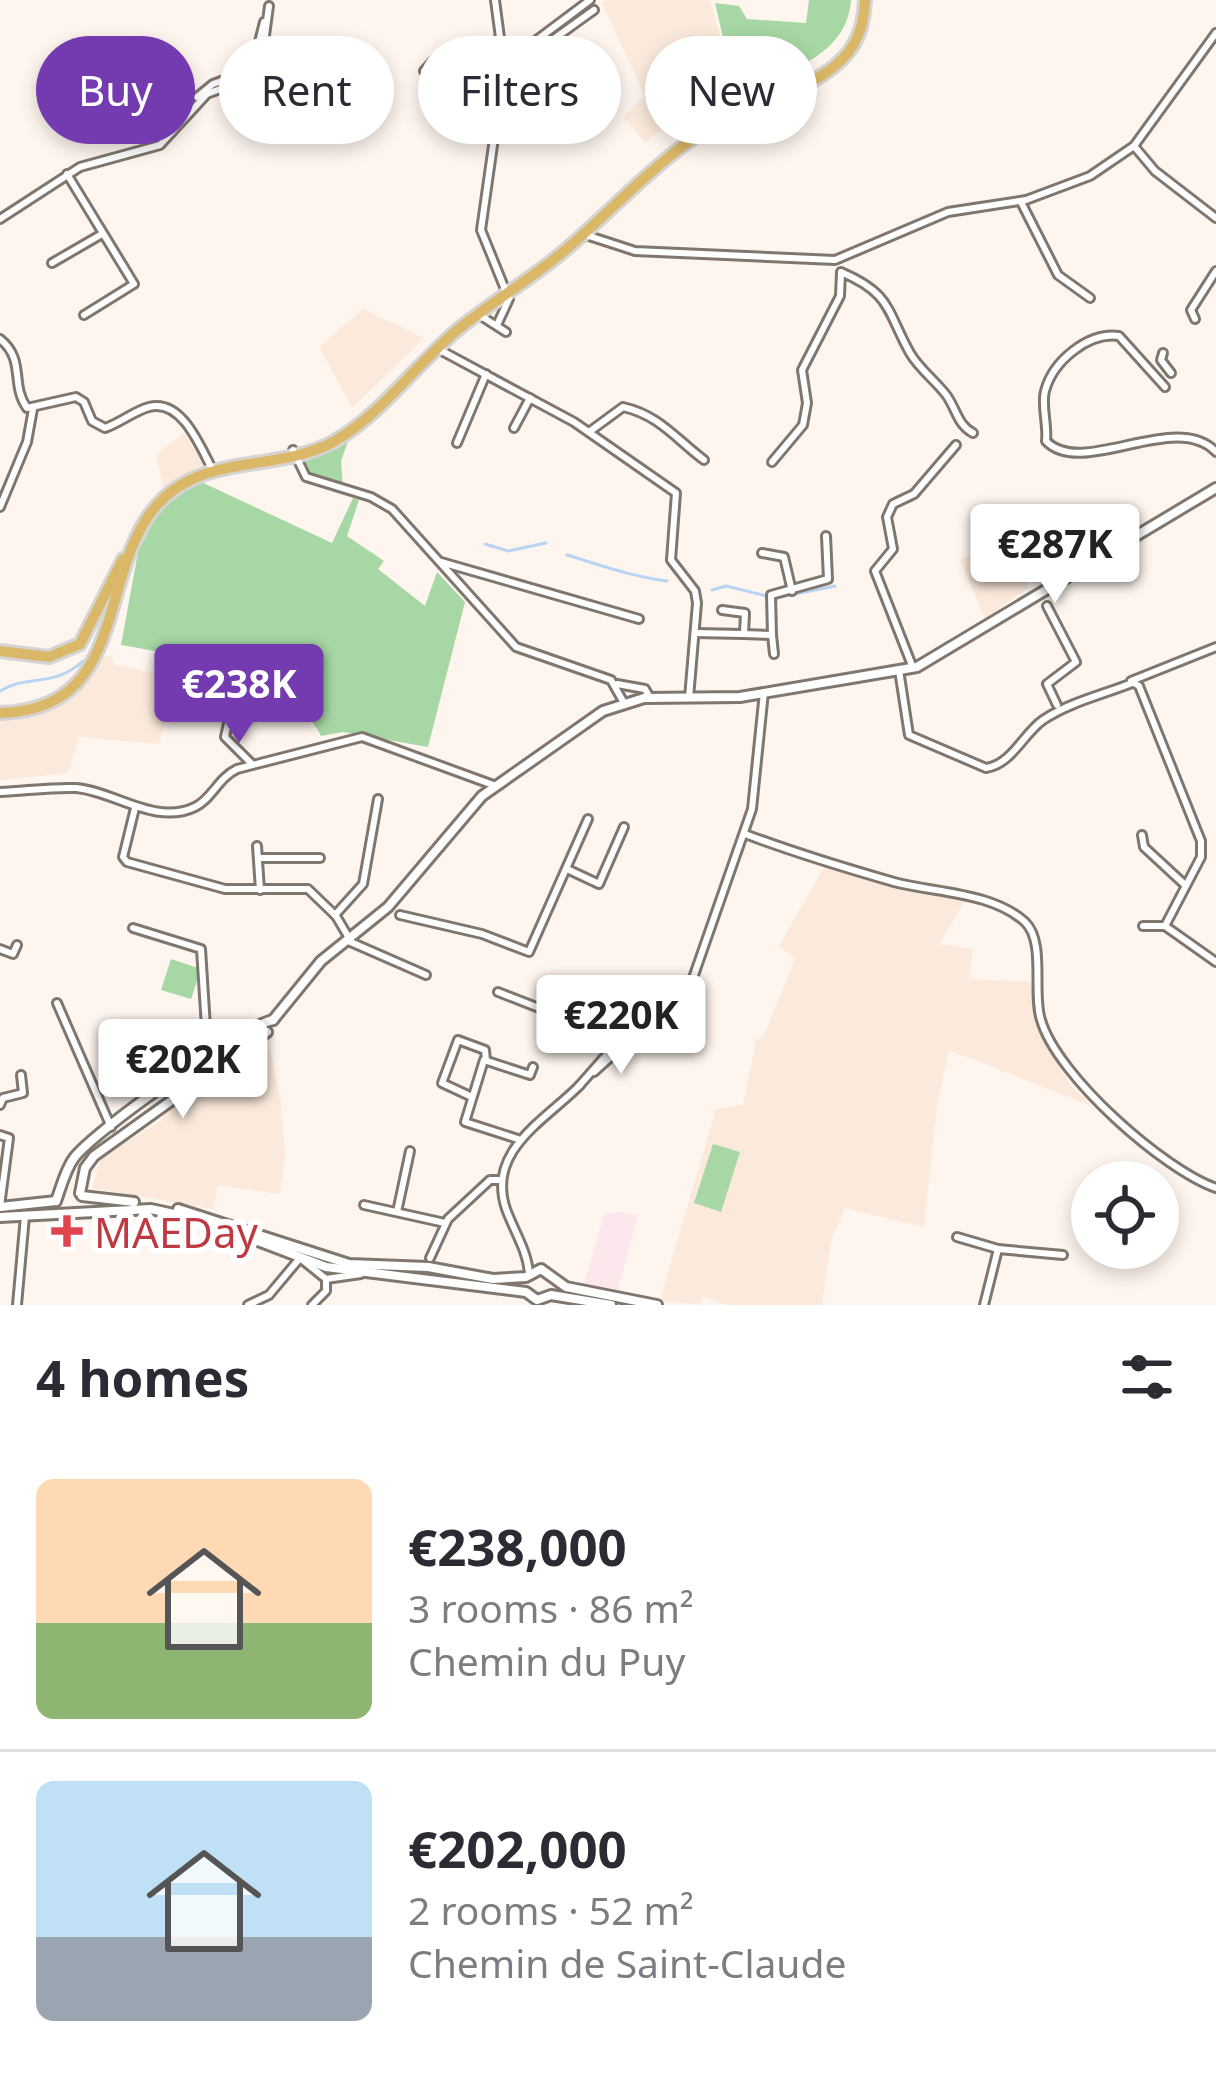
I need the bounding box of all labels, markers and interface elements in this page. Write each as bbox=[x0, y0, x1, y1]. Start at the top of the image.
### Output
chip: Buy bbox=[36, 36, 195, 144]
chip: Rent bbox=[219, 36, 394, 144]
chip: Filters bbox=[418, 36, 621, 144]
chip: New bbox=[645, 36, 817, 144]
pin: €287K bbox=[971, 504, 1139, 606]
text: €287K bbox=[997, 516, 1113, 569]
pin: €238K bbox=[155, 644, 323, 746]
text: €238K bbox=[181, 656, 297, 709]
pin: €220K bbox=[537, 975, 705, 1077]
text: €220K bbox=[563, 987, 679, 1040]
pin: €202K bbox=[99, 1019, 267, 1121]
text: €202K bbox=[125, 1031, 241, 1084]
map controls bbox=[1071, 1161, 1179, 1269]
button: locate bbox=[1071, 1161, 1179, 1269]
place label: MAEDay bbox=[94, 1203, 259, 1260]
marker: MAEDay bbox=[51, 1215, 83, 1247]
text: 4 homes bbox=[36, 1342, 249, 1412]
icon: filters bbox=[1114, 1344, 1180, 1410]
text: €238,000 bbox=[408, 1511, 627, 1581]
icon: home bbox=[132, 1527, 276, 1671]
text: 3 rooms · 86 m² bbox=[408, 1581, 694, 1634]
text: Chemin du Puy bbox=[408, 1634, 685, 1687]
text: €202,000 bbox=[408, 1813, 627, 1883]
icon: home bbox=[132, 1829, 276, 1973]
text: 2 rooms · 52 m² bbox=[408, 1883, 694, 1936]
text: Chemin de Saint-Claude bbox=[408, 1936, 846, 1989]

